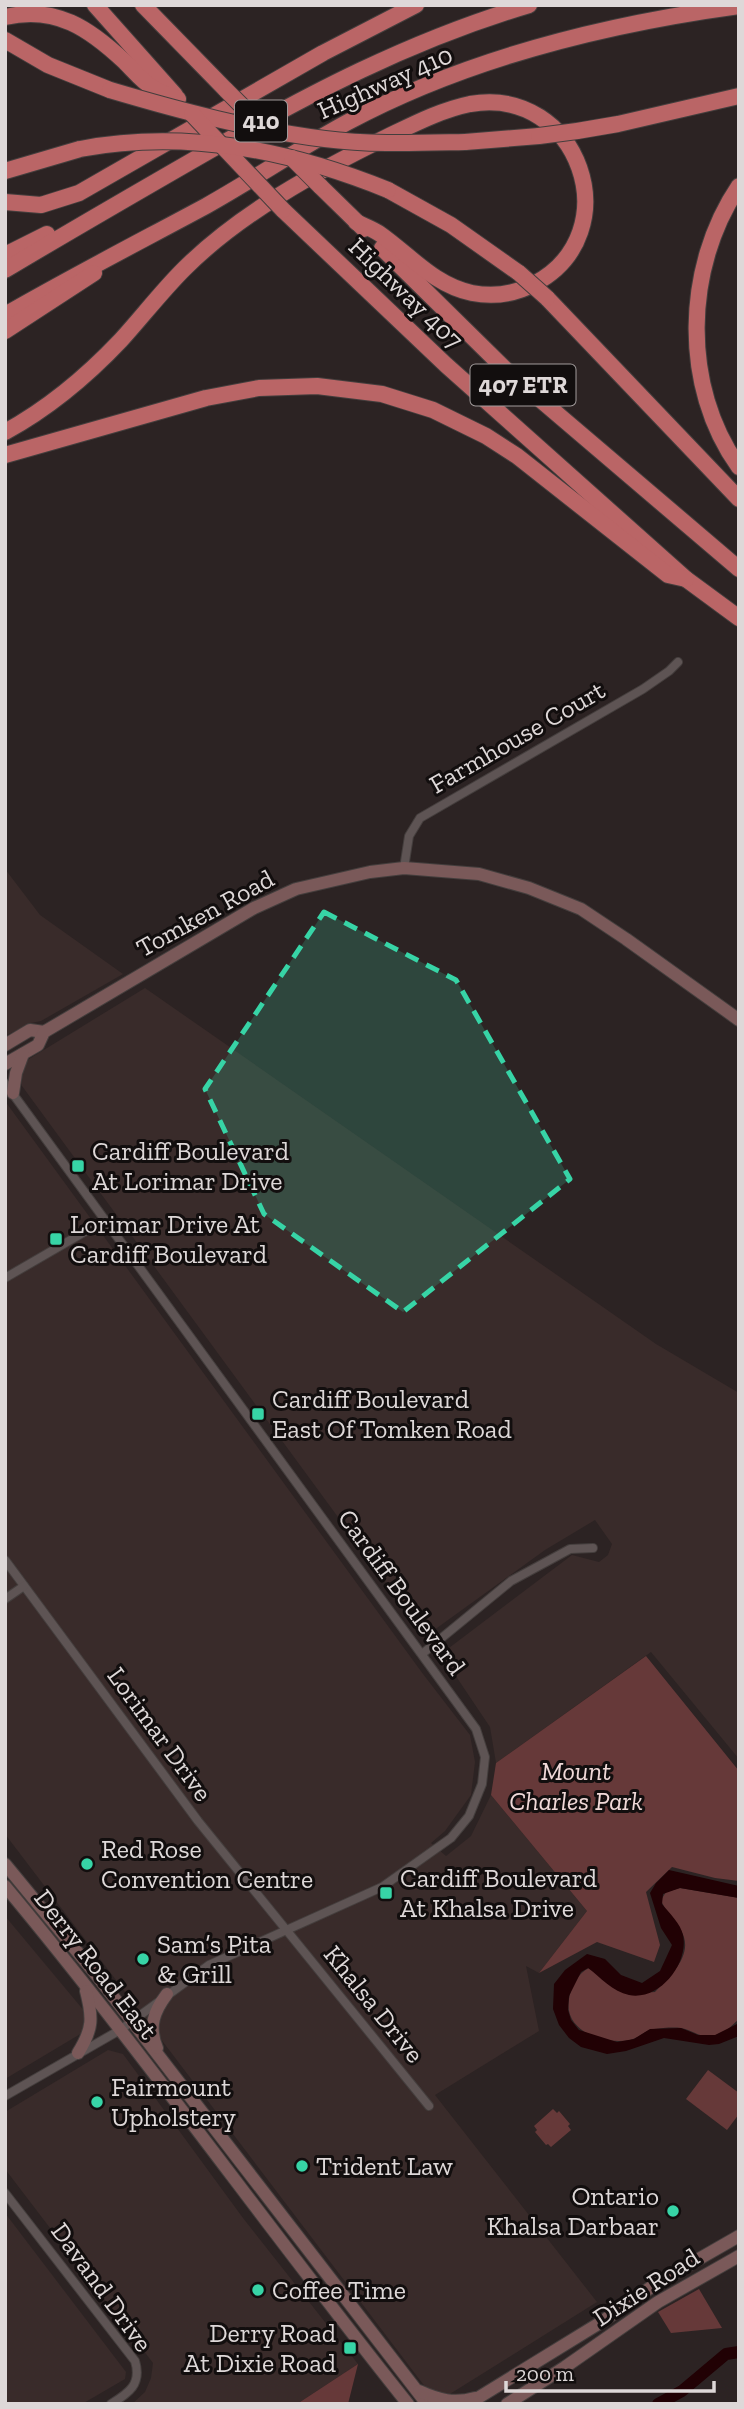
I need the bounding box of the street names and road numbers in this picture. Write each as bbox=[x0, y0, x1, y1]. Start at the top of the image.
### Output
street label: Highway 410 bbox=[312, 38, 458, 126]
road number: 410 bbox=[235, 100, 287, 141]
street label: Highway 407 bbox=[342, 230, 470, 356]
road number: 407 ETR bbox=[470, 364, 576, 406]
street label: Farmhouse Court bbox=[424, 674, 611, 800]
street label: Tomken Road bbox=[131, 862, 279, 964]
street label: Cardiff Boulevard bbox=[331, 1503, 473, 1681]
street label: Lorimar Drive bbox=[101, 1661, 219, 1807]
street label: Derry Road East bbox=[27, 1883, 165, 2046]
street label: Khalsa Drive bbox=[317, 1939, 431, 2069]
street label: Davand Drive bbox=[44, 2216, 160, 2358]
street label: Dixie Road bbox=[587, 2241, 705, 2333]

